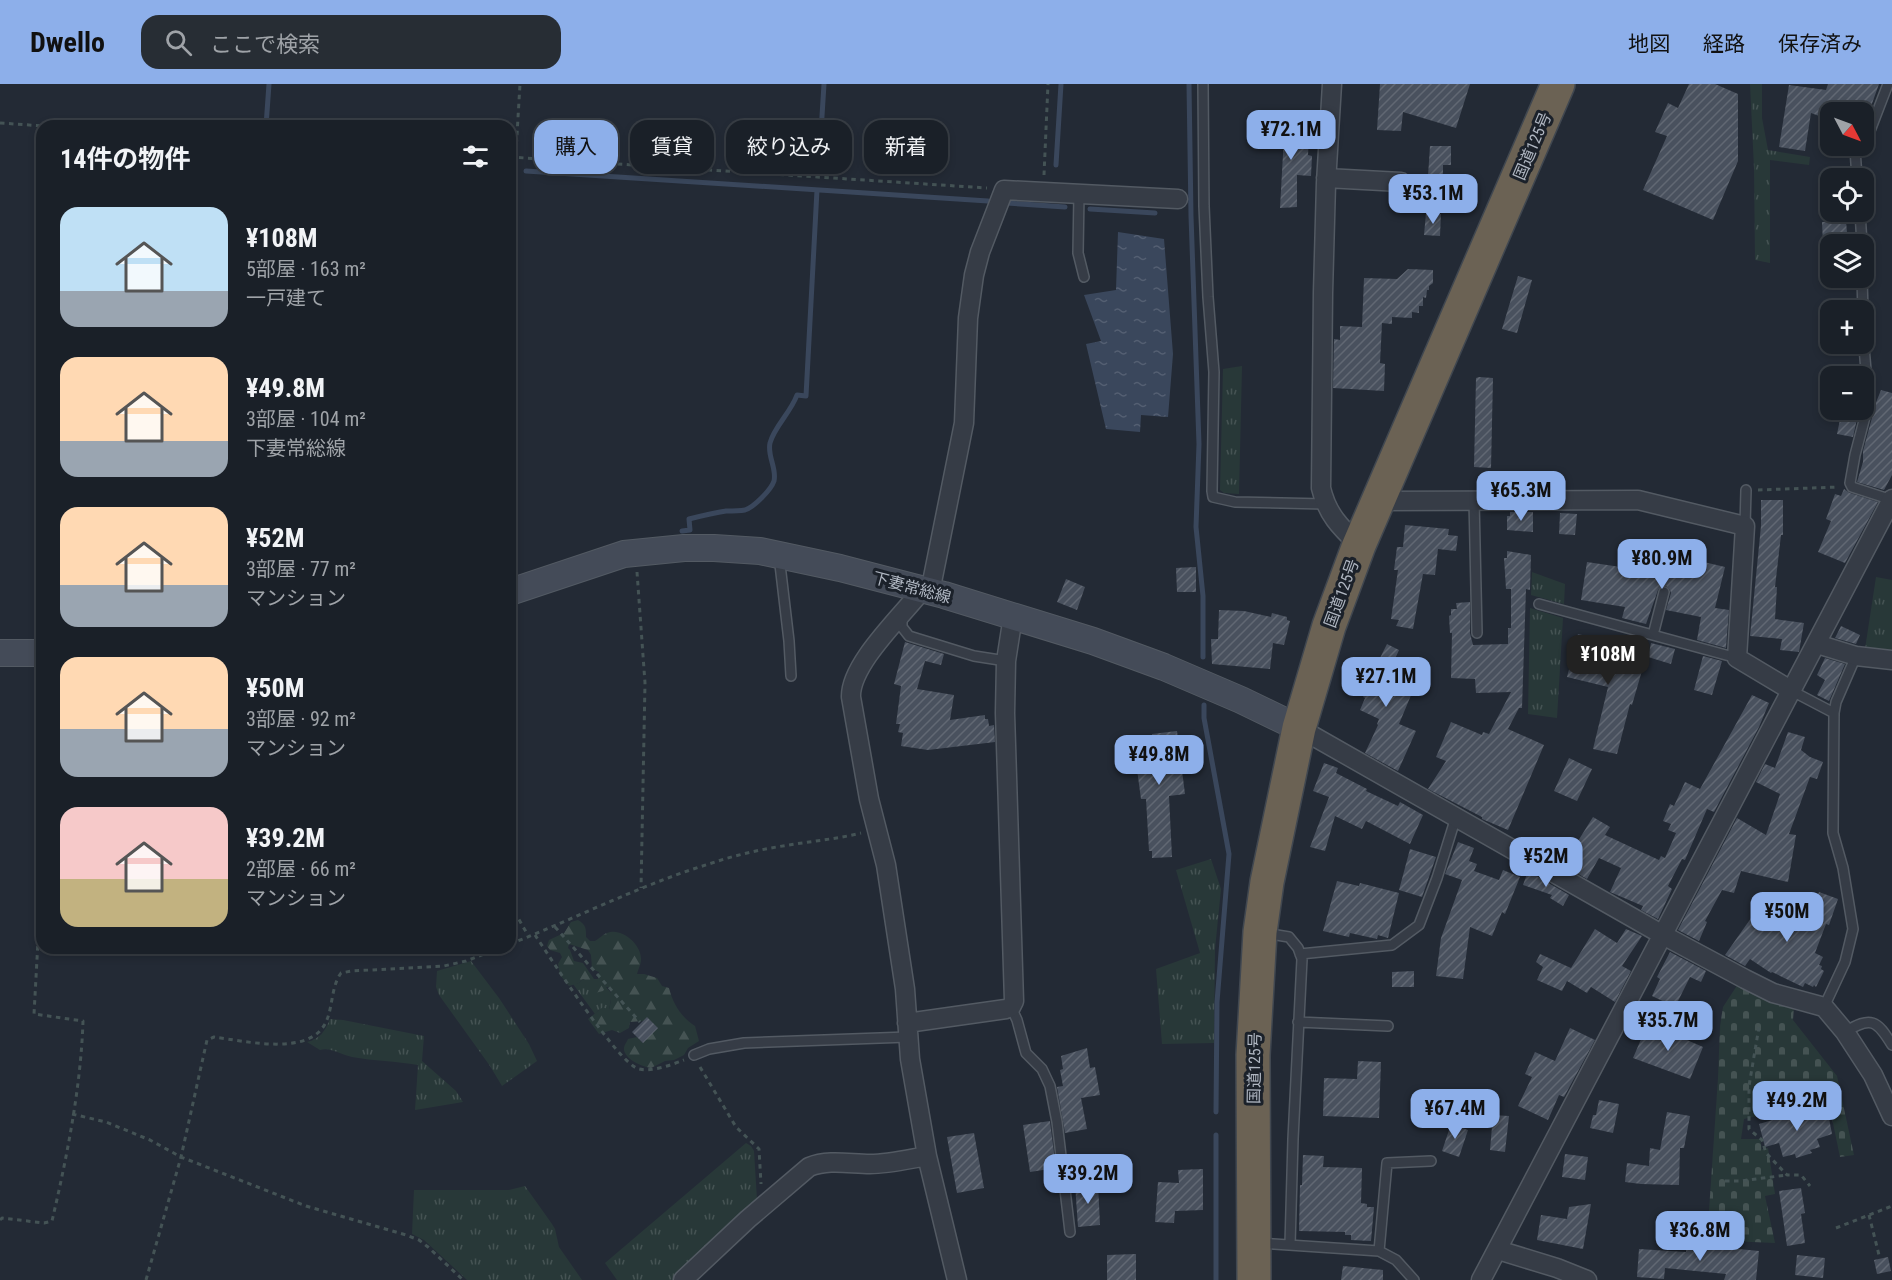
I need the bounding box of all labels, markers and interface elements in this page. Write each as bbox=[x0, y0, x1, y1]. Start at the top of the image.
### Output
search box bbox=[141, 15, 561, 69]
text: Dwello bbox=[30, 26, 105, 59]
icon: search bbox=[162, 26, 195, 59]
text: ここで検索 bbox=[210, 32, 320, 57]
text: 地図 bbox=[1628, 32, 1670, 56]
text: 経路 bbox=[1703, 32, 1745, 56]
text: 保存済み bbox=[1778, 32, 1862, 56]
north arrow bbox=[1820, 102, 1874, 156]
map controls bbox=[1820, 102, 1874, 420]
street label: 国道125号 bbox=[1510, 109, 1555, 183]
pin: ¥72.1M bbox=[1242, 110, 1340, 161]
text: ¥72.1M bbox=[1261, 117, 1321, 141]
chip: 購入 bbox=[534, 120, 618, 174]
chip: 賃貸 bbox=[630, 120, 714, 174]
chip: 絞り込み bbox=[726, 120, 852, 174]
chip: 新着 bbox=[864, 120, 948, 174]
icon: filters bbox=[459, 140, 492, 173]
text: 14件の物件 bbox=[60, 144, 190, 174]
button: locate bbox=[1820, 168, 1874, 222]
pin: ¥53.1M bbox=[1384, 174, 1482, 225]
text: ¥53.1M bbox=[1403, 181, 1463, 205]
text: ¥108M bbox=[246, 223, 318, 253]
icon: home bbox=[108, 231, 180, 303]
button: layers bbox=[1820, 234, 1874, 288]
text: 5部屋 · 163 m² bbox=[246, 257, 366, 281]
text: 一戸建て bbox=[246, 286, 326, 310]
button: + bbox=[1820, 300, 1874, 354]
button: − bbox=[1820, 366, 1874, 420]
text: ¥49.8M bbox=[246, 373, 325, 403]
icon: home bbox=[108, 381, 180, 453]
text: 3部屋 · 104 m² bbox=[246, 407, 366, 431]
text: 下妻常総線 bbox=[246, 436, 346, 460]
pin: ¥65.3M bbox=[1472, 471, 1570, 522]
text: ¥65.3M bbox=[1491, 478, 1551, 502]
text: ¥52M bbox=[246, 523, 304, 553]
icon: home bbox=[108, 531, 180, 603]
pin: ¥80.9M bbox=[1613, 539, 1711, 590]
text: ¥80.9M bbox=[1632, 546, 1692, 570]
street label: 国道125号 bbox=[1320, 556, 1363, 630]
text: 3部屋 · 77 m² bbox=[246, 557, 356, 581]
street label: 下妻常総線 bbox=[871, 568, 953, 607]
text: マンション bbox=[246, 586, 346, 610]
pin: ¥108M bbox=[1566, 635, 1650, 686]
text: ¥108M bbox=[1581, 642, 1636, 666]
pin: ¥27.1M bbox=[1337, 657, 1435, 708]
text: ¥27.1M bbox=[1356, 664, 1416, 688]
text: ¥50M bbox=[246, 673, 304, 703]
icon: home bbox=[108, 681, 180, 753]
text: 3部屋 · 92 m² bbox=[246, 707, 356, 731]
pin: ¥49.8M bbox=[1110, 735, 1208, 786]
text: マンション bbox=[246, 736, 346, 760]
text: ¥49.8M bbox=[1129, 742, 1189, 766]
text: ¥39.2M bbox=[246, 823, 325, 853]
icon: home bbox=[108, 831, 180, 903]
pin: ¥52M bbox=[1510, 837, 1582, 888]
text: ¥52M bbox=[1524, 844, 1568, 868]
text: 2部屋 · 66 m² bbox=[246, 857, 356, 881]
text: マンション bbox=[246, 886, 346, 910]
pin: ¥50M bbox=[1751, 892, 1823, 943]
text: ¥50M bbox=[1765, 899, 1809, 923]
pin: ¥35.7M bbox=[1619, 1001, 1717, 1052]
text: ¥35.7M bbox=[1638, 1008, 1698, 1032]
street label: 国道125号 bbox=[1244, 1032, 1265, 1104]
pin: ¥49.2M bbox=[1748, 1081, 1846, 1132]
text: ¥49.2M bbox=[1767, 1088, 1827, 1112]
pin: ¥67.4M bbox=[1406, 1089, 1504, 1140]
text: ¥67.4M bbox=[1425, 1096, 1485, 1120]
pin: ¥39.2M bbox=[1039, 1154, 1137, 1205]
text: ¥39.2M bbox=[1058, 1161, 1118, 1185]
pin: ¥36.8M bbox=[1651, 1211, 1749, 1262]
text: ¥36.8M bbox=[1670, 1218, 1730, 1242]

